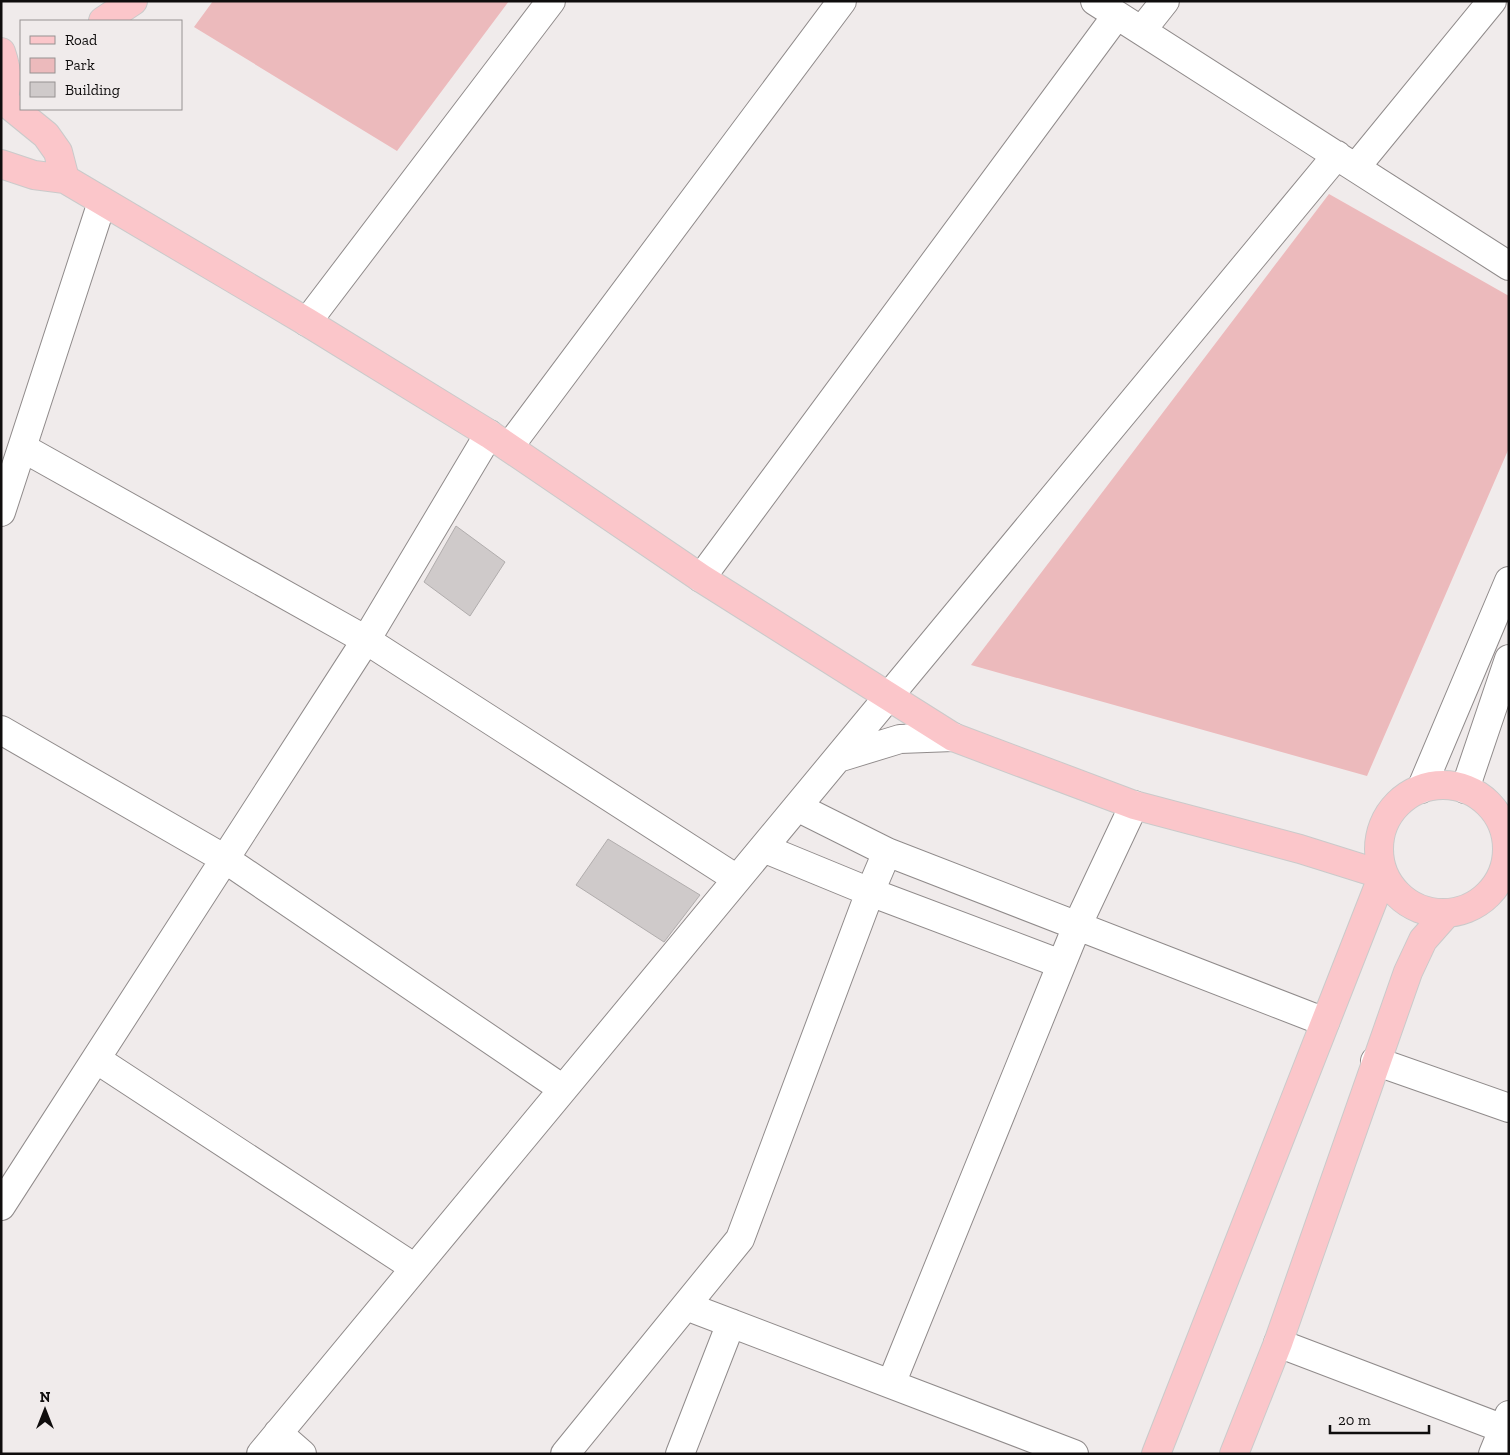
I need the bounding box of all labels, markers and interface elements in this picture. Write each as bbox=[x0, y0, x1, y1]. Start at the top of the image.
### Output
legend bbox=[20, 20, 182, 110]
text: Road bbox=[65, 31, 98, 49]
text: Park bbox=[65, 56, 95, 74]
text: Building bbox=[65, 81, 120, 99]
north arrow bbox=[20, 1385, 70, 1435]
text: N bbox=[40, 1389, 51, 1406]
scale bar bbox=[1330, 1402, 1429, 1434]
text: 20 m bbox=[1338, 1411, 1371, 1429]

